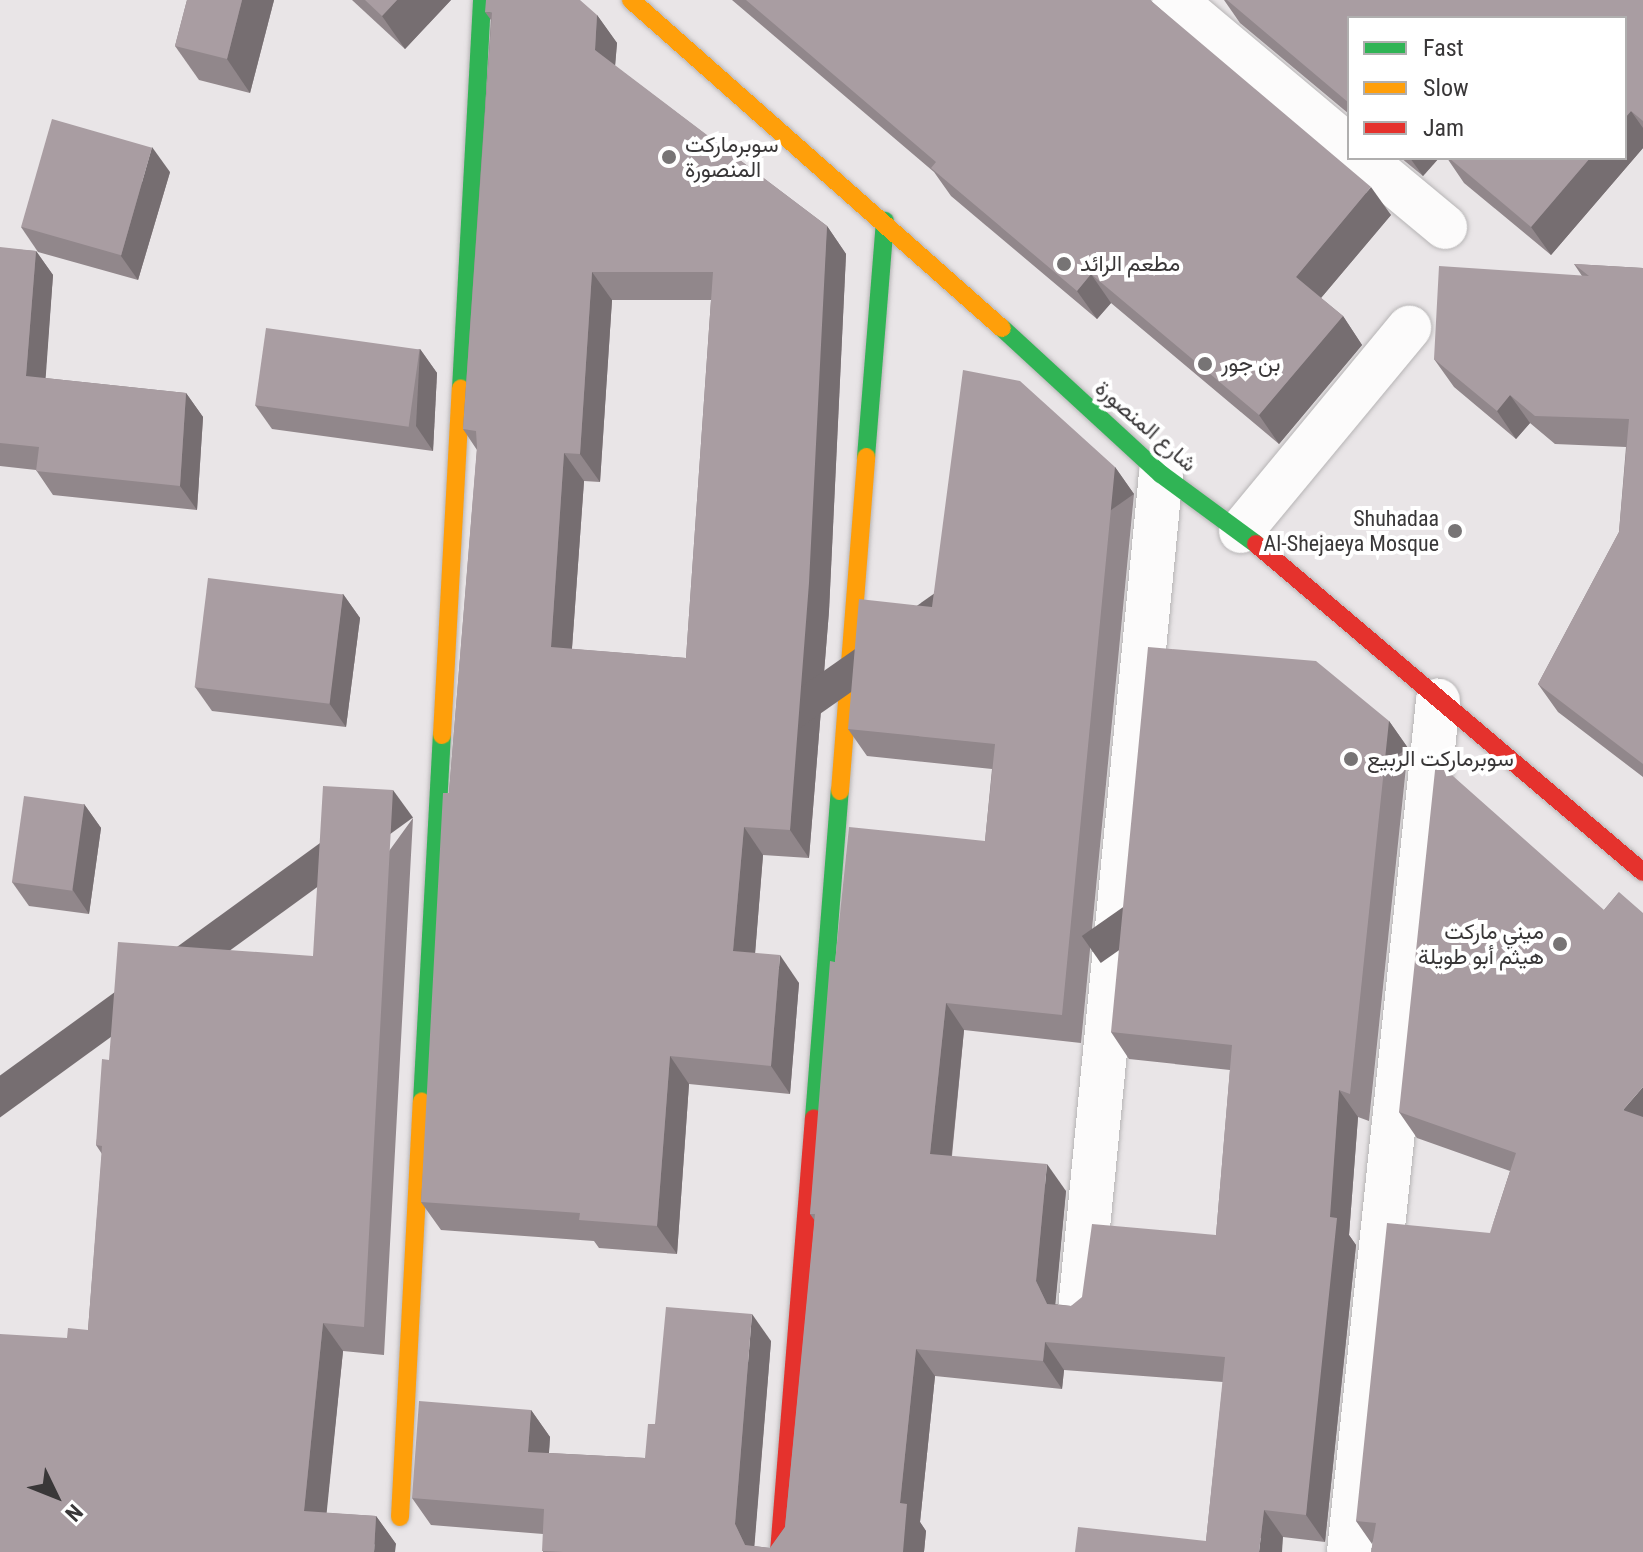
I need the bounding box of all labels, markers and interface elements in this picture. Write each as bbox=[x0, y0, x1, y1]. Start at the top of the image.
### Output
legend bbox=[1347, 16, 1627, 160]
text: Fast bbox=[1423, 34, 1464, 62]
text: Slow bbox=[1423, 74, 1469, 102]
text: Jam bbox=[1423, 114, 1464, 142]
place label: سوبرماركت المنصورة bbox=[685, 131, 779, 182]
marker: سوبرماركت المنصورة bbox=[660, 148, 678, 166]
place label: مطعم الرائد bbox=[1080, 251, 1180, 277]
marker: مطعم الرائد bbox=[1055, 255, 1073, 273]
place label: بن جور bbox=[1221, 351, 1280, 377]
marker: بن جور bbox=[1196, 355, 1214, 373]
street label: شارع المنصورة bbox=[1090, 375, 1202, 477]
place label: Shuhadaa Al-Shejaeya Mosque bbox=[1264, 505, 1439, 556]
marker: Shuhadaa Al-Shejaeya Mosque bbox=[1446, 522, 1464, 540]
place label: سوبرماركت الربيع bbox=[1367, 746, 1514, 772]
marker: سوبرماركت الربيع bbox=[1342, 750, 1360, 768]
place label: ميني ماركت هيثم أبو طويلة bbox=[1418, 918, 1544, 970]
marker: ميني ماركت هيثم أبو طويلة bbox=[1551, 935, 1569, 953]
north arrow bbox=[16, 1456, 96, 1536]
text: N bbox=[60, 1499, 88, 1526]

